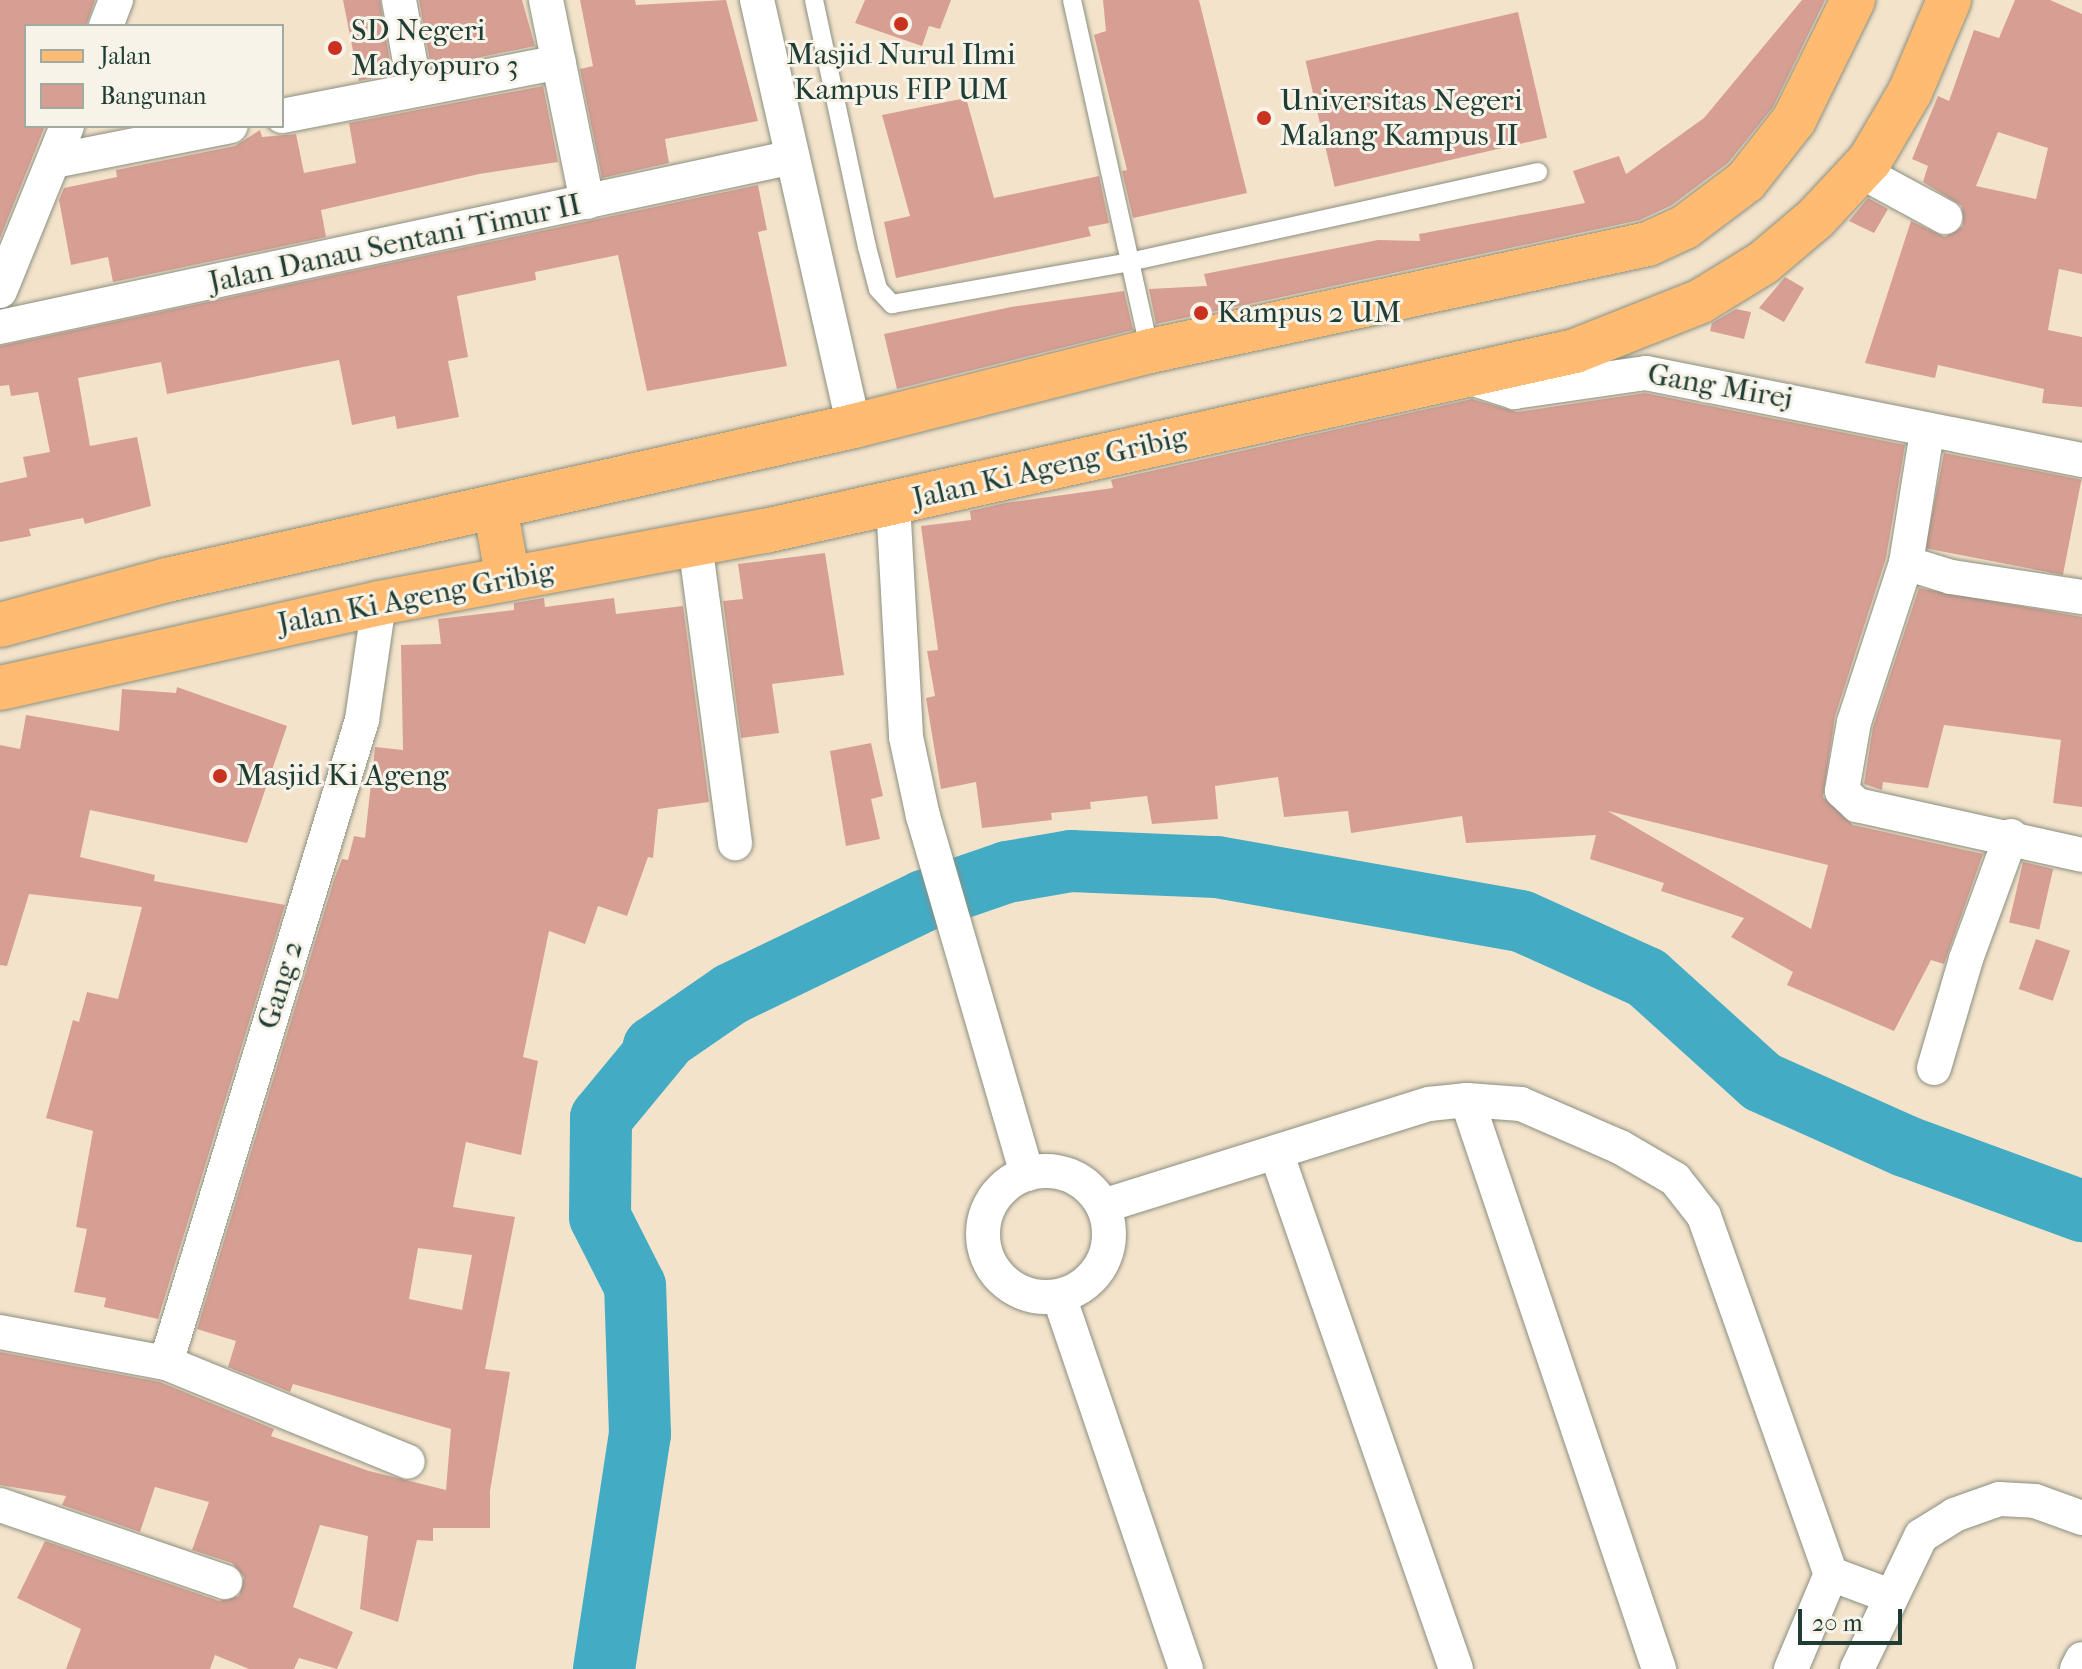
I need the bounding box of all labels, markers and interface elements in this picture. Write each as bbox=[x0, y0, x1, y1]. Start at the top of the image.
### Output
place label: SD Negeri Madyopuro 3 bbox=[351, 13, 518, 84]
marker: Masjid Nurul Ilmi Kampus FIP UM bbox=[892, 15, 910, 33]
legend bbox=[24, 24, 284, 128]
place label: Masjid Nurul Ilmi Kampus FIP UM bbox=[786, 37, 1016, 108]
marker: SD Negeri Madyopuro 3 bbox=[326, 39, 344, 57]
text: Jalan bbox=[100, 42, 151, 70]
text: Bangunan bbox=[100, 82, 206, 110]
place label: Universitas Negeri Malang Kampus II bbox=[1280, 83, 1522, 154]
marker: Universitas Negeri Malang Kampus II bbox=[1255, 109, 1273, 127]
street label: Jalan Danau Sentani Timur II bbox=[206, 187, 584, 301]
place label: Kampus 2 UM bbox=[1217, 295, 1401, 331]
marker: Kampus 2 UM bbox=[1192, 304, 1210, 322]
street label: Gang Mirej bbox=[1645, 357, 1795, 417]
street label: Jalan Ki Ageng Gribig bbox=[909, 419, 1191, 517]
street label: Jalan Ki Ageng Gribig bbox=[275, 554, 557, 642]
place label: Masjid Ki Ageng bbox=[236, 758, 448, 794]
marker: Masjid Ki Ageng bbox=[211, 767, 229, 785]
street label: Gang 2 bbox=[251, 937, 311, 1033]
scale bar bbox=[1802, 1593, 1906, 1643]
text: 20 m bbox=[1812, 1609, 1863, 1637]

